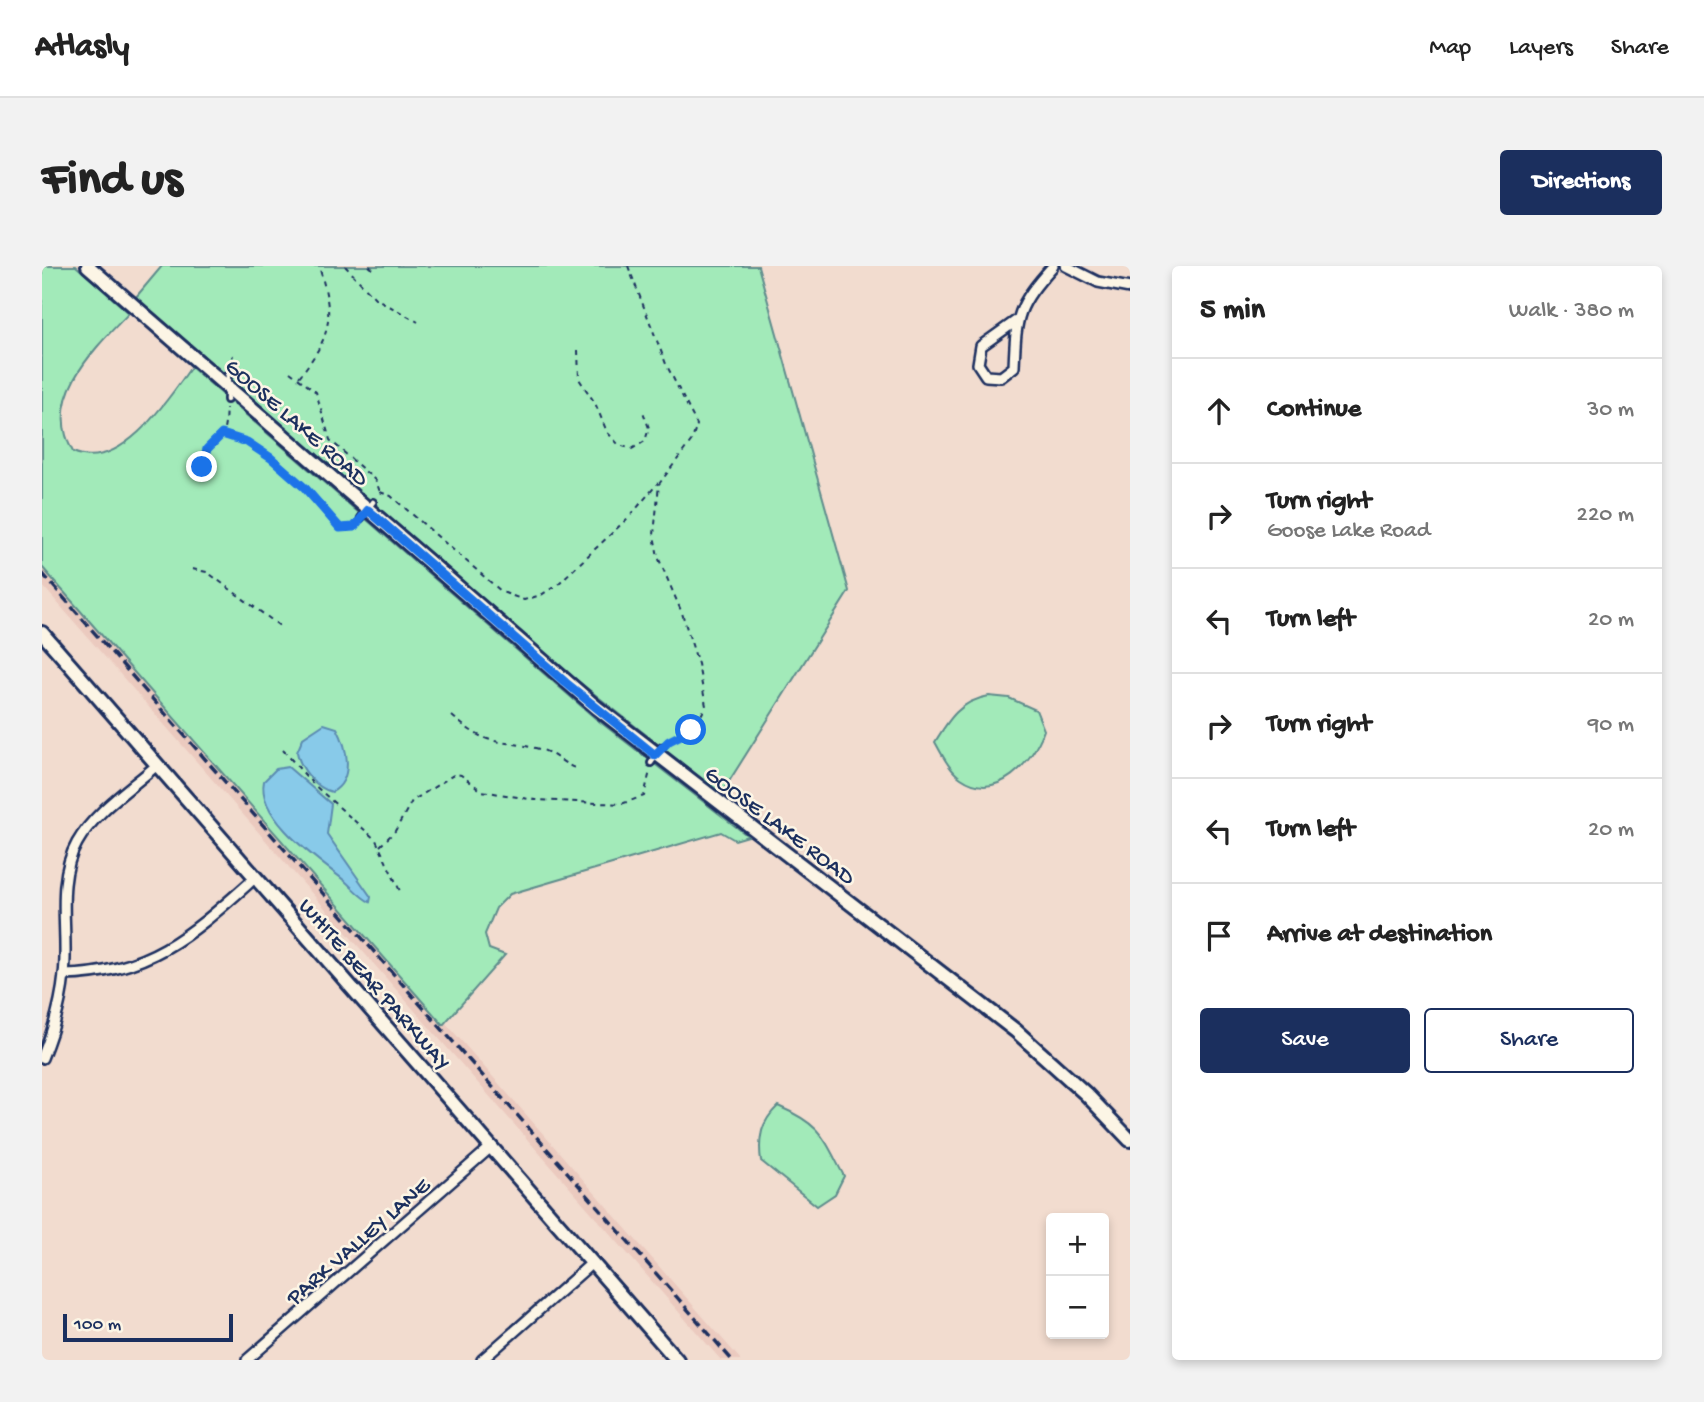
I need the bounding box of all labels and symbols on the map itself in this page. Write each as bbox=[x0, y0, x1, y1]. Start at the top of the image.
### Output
street label: GOOSE LAKE ROAD bbox=[218, 354, 374, 494]
route end bbox=[186, 451, 217, 482]
route start bbox=[675, 714, 706, 745]
street label: GOOSE LAKE ROAD bbox=[698, 761, 860, 893]
street label: WHITE BEAR PARKWAY bbox=[291, 894, 455, 1077]
street label: PARK VALLEY LANE bbox=[281, 1172, 438, 1313]
scale bar bbox=[63, 1311, 233, 1343]

